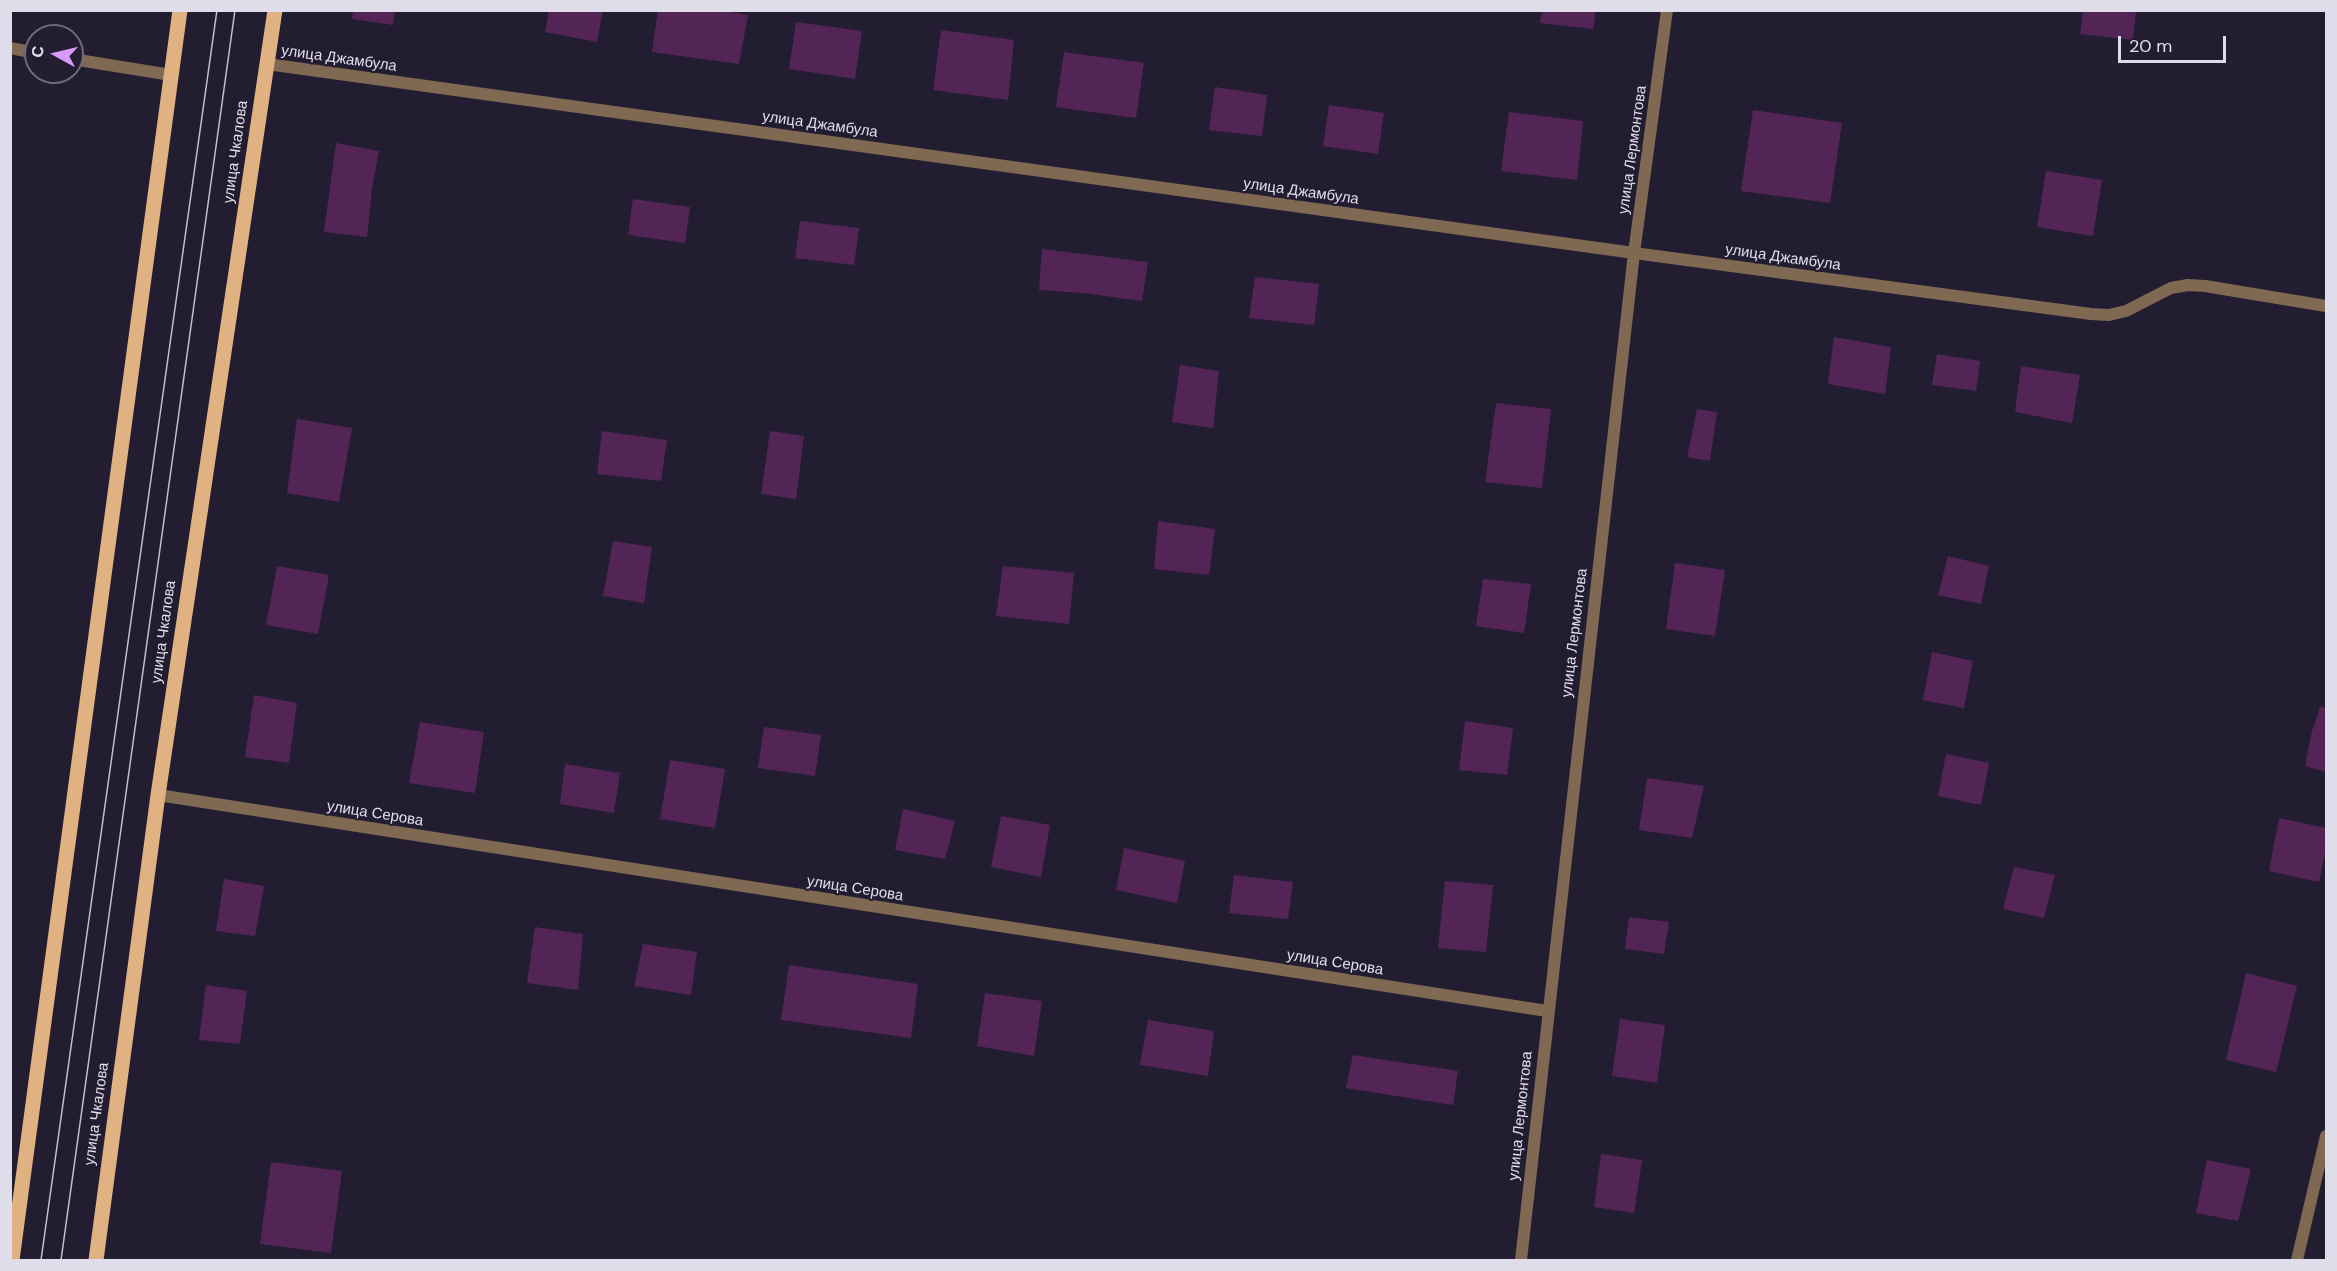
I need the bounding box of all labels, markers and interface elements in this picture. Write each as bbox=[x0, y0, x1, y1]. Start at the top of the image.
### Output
north arrow bbox=[24, 24, 84, 84]
scale bar bbox=[2121, 24, 2229, 62]
text: 20 m bbox=[2129, 34, 2172, 58]
street label: улица Джамбула bbox=[280, 42, 398, 76]
text: С bbox=[26, 45, 49, 59]
street label: улица Лермонтова bbox=[1615, 84, 1651, 216]
street label: улица Чкалова bbox=[220, 99, 252, 205]
street label: улица Джамбула bbox=[761, 108, 879, 142]
street label: улица Джамбула bbox=[1242, 175, 1360, 209]
street label: улица Джамбула bbox=[1724, 241, 1842, 275]
street label: улица Лермонтова bbox=[1558, 567, 1592, 699]
street label: улица Чкалова bbox=[148, 579, 180, 685]
street label: улица Серова bbox=[326, 798, 424, 830]
street label: улица Серова bbox=[806, 873, 904, 905]
street label: улица Серова bbox=[1286, 947, 1384, 979]
street label: улица Лермонтова bbox=[1505, 1050, 1537, 1182]
street label: улица Чкалова bbox=[81, 1061, 113, 1167]

